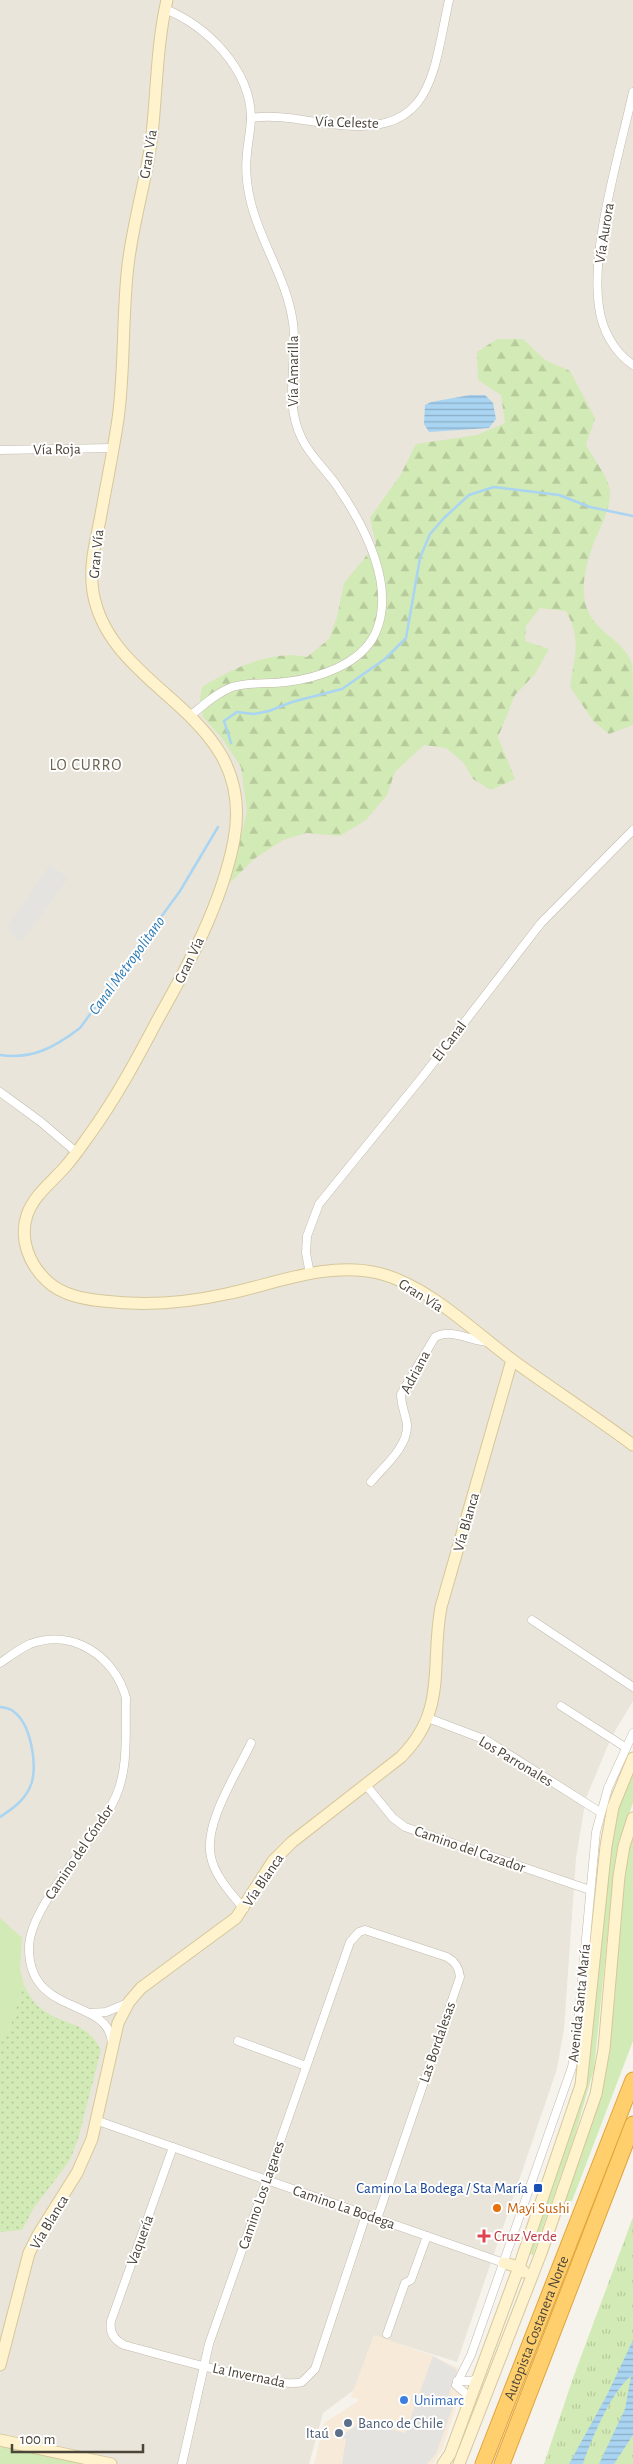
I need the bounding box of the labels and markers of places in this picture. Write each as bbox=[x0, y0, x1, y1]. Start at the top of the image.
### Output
place label: Camino La Bodega / Sta María bbox=[356, 2181, 528, 2196]
marker: Camino La Bodega / Sta María bbox=[532, 2182, 544, 2194]
place label: Mayi Sushi bbox=[507, 2201, 570, 2216]
marker: Mayi Sushi bbox=[491, 2202, 503, 2214]
place label: Cruz Verde bbox=[494, 2229, 557, 2244]
marker: Cruz Verde bbox=[478, 2230, 490, 2242]
place label: Unimarc bbox=[414, 2393, 464, 2408]
marker: Unimarc bbox=[398, 2394, 410, 2406]
place label: Banco de Chile bbox=[358, 2416, 443, 2431]
marker: Banco de Chile bbox=[342, 2417, 354, 2429]
place label: Itaú bbox=[306, 2426, 329, 2441]
marker: Itaú bbox=[333, 2427, 345, 2439]

